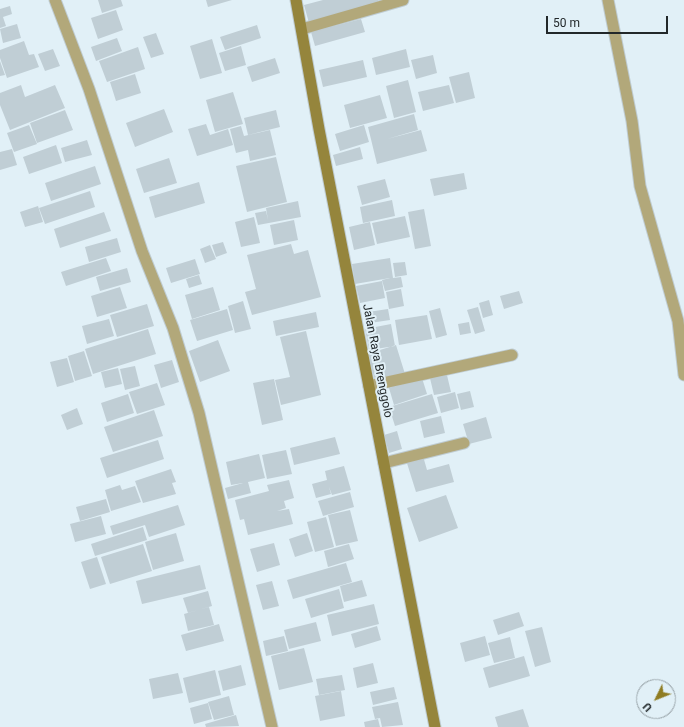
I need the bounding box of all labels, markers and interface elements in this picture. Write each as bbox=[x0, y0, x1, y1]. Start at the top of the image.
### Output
scale bar bbox=[548, 8, 670, 34]
text: 50 m bbox=[553, 16, 580, 30]
street label: Jalan Raya Brenggolo bbox=[359, 303, 395, 419]
north arrow bbox=[636, 679, 676, 719]
text: U bbox=[640, 700, 655, 714]

